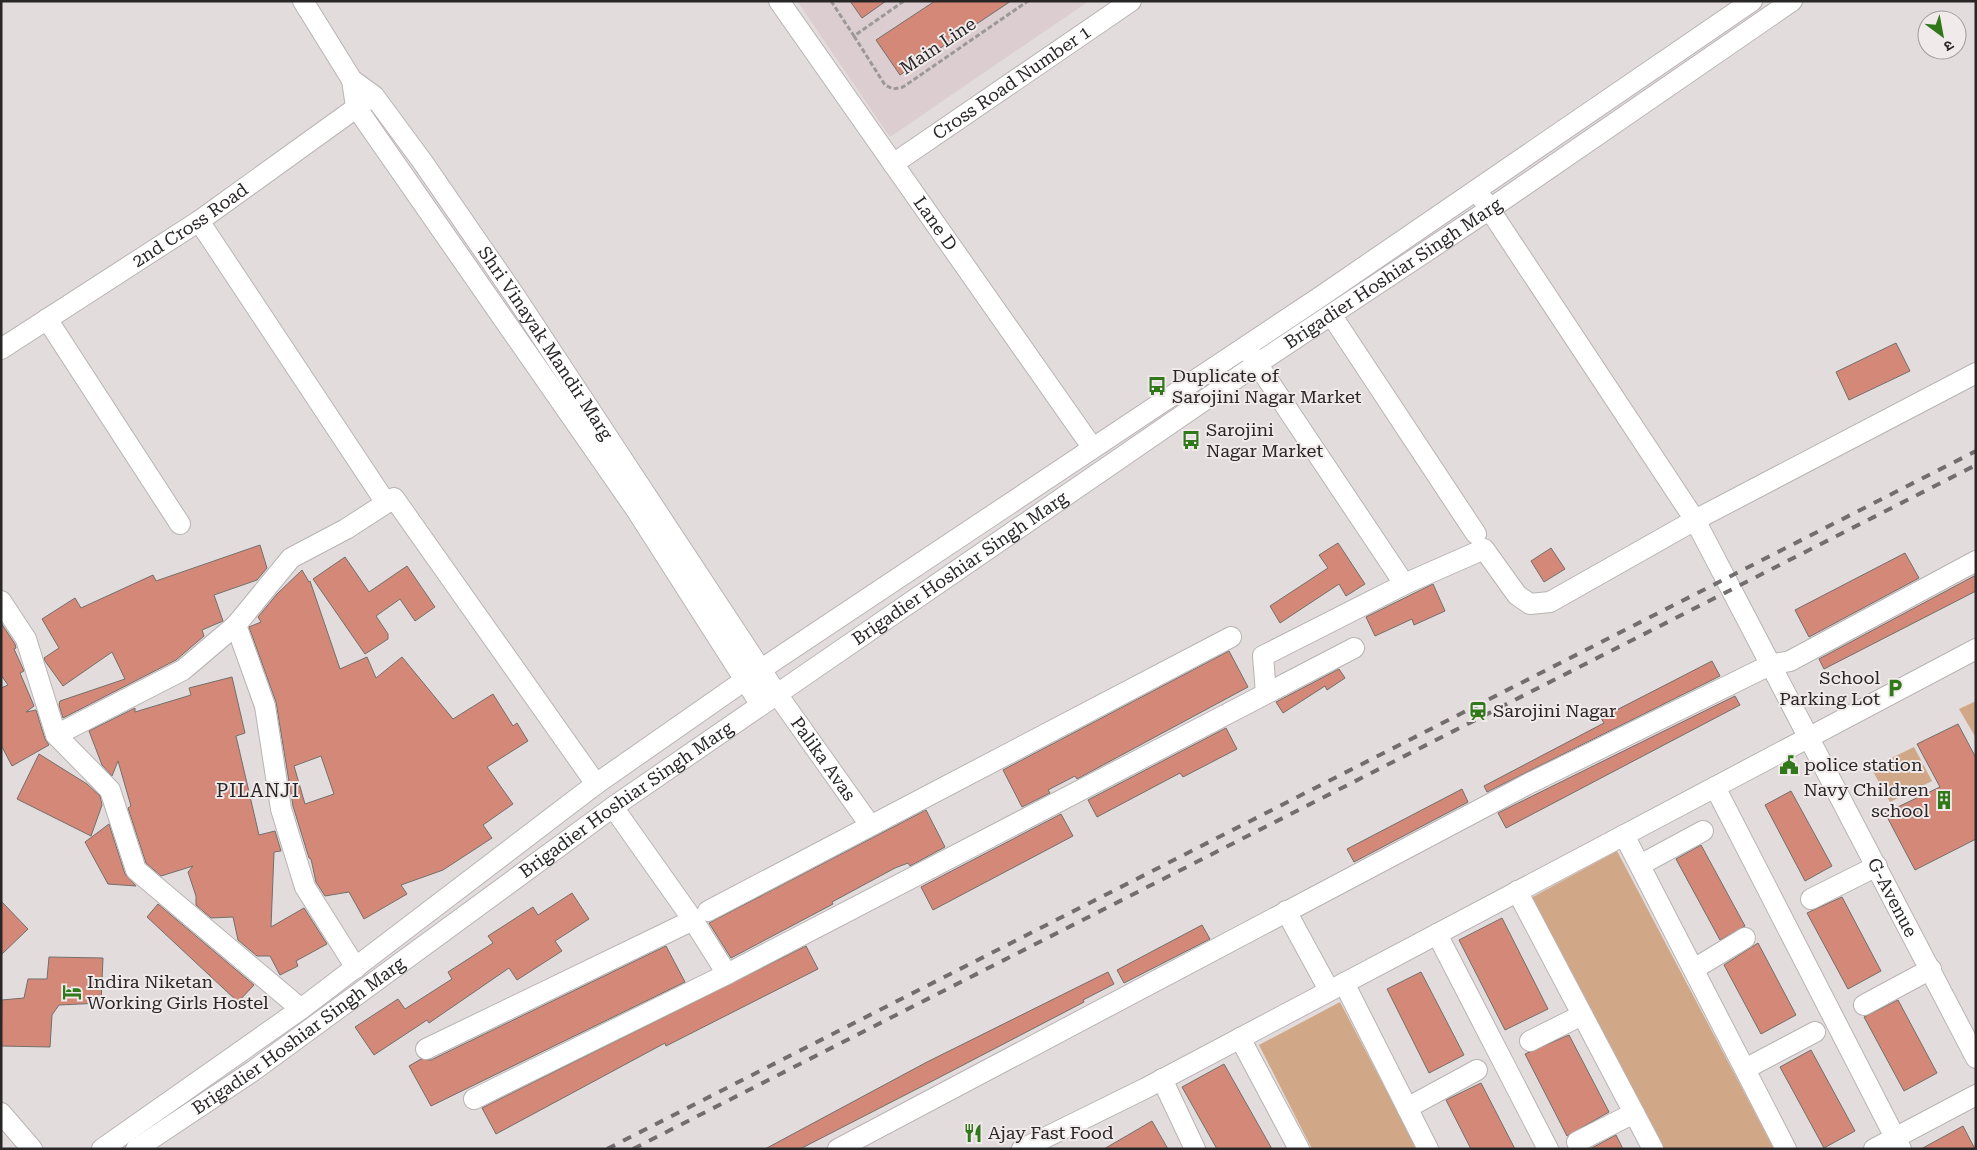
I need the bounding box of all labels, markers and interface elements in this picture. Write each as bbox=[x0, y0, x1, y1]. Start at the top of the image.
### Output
north arrow bbox=[1917, 10, 1967, 60]
street label: Main Line bbox=[896, 12, 980, 79]
street label: Cross Road Number 1 bbox=[928, 21, 1095, 144]
text: उ bbox=[1940, 37, 1957, 55]
street label: 2nd Cross Road bbox=[128, 178, 252, 271]
street label: Lane D bbox=[910, 192, 962, 254]
street label: Brigadier Hoshiar Singh Marg bbox=[1280, 193, 1506, 353]
street label: Shri Vinayak Mandir Marg bbox=[474, 242, 618, 444]
place label: Duplicate of Sarojini Nagar Market bbox=[1172, 365, 1362, 407]
bus stop icon: Duplicate of Sarojini Nagar Market bbox=[1146, 375, 1168, 397]
place label: Sarojini Nagar Market bbox=[1206, 419, 1323, 461]
bus stop icon: Sarojini Nagar Market bbox=[1180, 429, 1202, 451]
street label: Brigadier Hoshiar Singh Marg bbox=[848, 486, 1072, 649]
place label: School Parking Lot bbox=[1779, 667, 1880, 709]
parking icon: School Parking Lot bbox=[1884, 677, 1906, 699]
station icon: Sarojini Nagar bbox=[1467, 700, 1489, 722]
place label: Sarojini Nagar bbox=[1493, 700, 1616, 721]
street label: Palika Avas bbox=[787, 713, 860, 805]
street label: Brigadier Hoshiar Singh Marg bbox=[515, 716, 737, 882]
public building icon: police station bbox=[1778, 754, 1800, 776]
place label: police station bbox=[1804, 754, 1923, 775]
district label: PILANJI bbox=[216, 779, 300, 802]
place label: Navy Children school bbox=[1803, 779, 1929, 821]
building icon: Navy Children school bbox=[1933, 789, 1955, 811]
street label: G-Avenue bbox=[1863, 854, 1922, 940]
street label: Brigadier Hoshiar Singh Marg bbox=[188, 952, 409, 1119]
place label: Indira Niketan Working Girls Hostel bbox=[87, 971, 269, 1013]
hotel icon: Indira Niketan Working Girls Hostel bbox=[61, 981, 83, 1003]
restaurant icon: Ajay Fast Food bbox=[962, 1122, 984, 1144]
place label: Ajay Fast Food bbox=[988, 1122, 1114, 1143]

